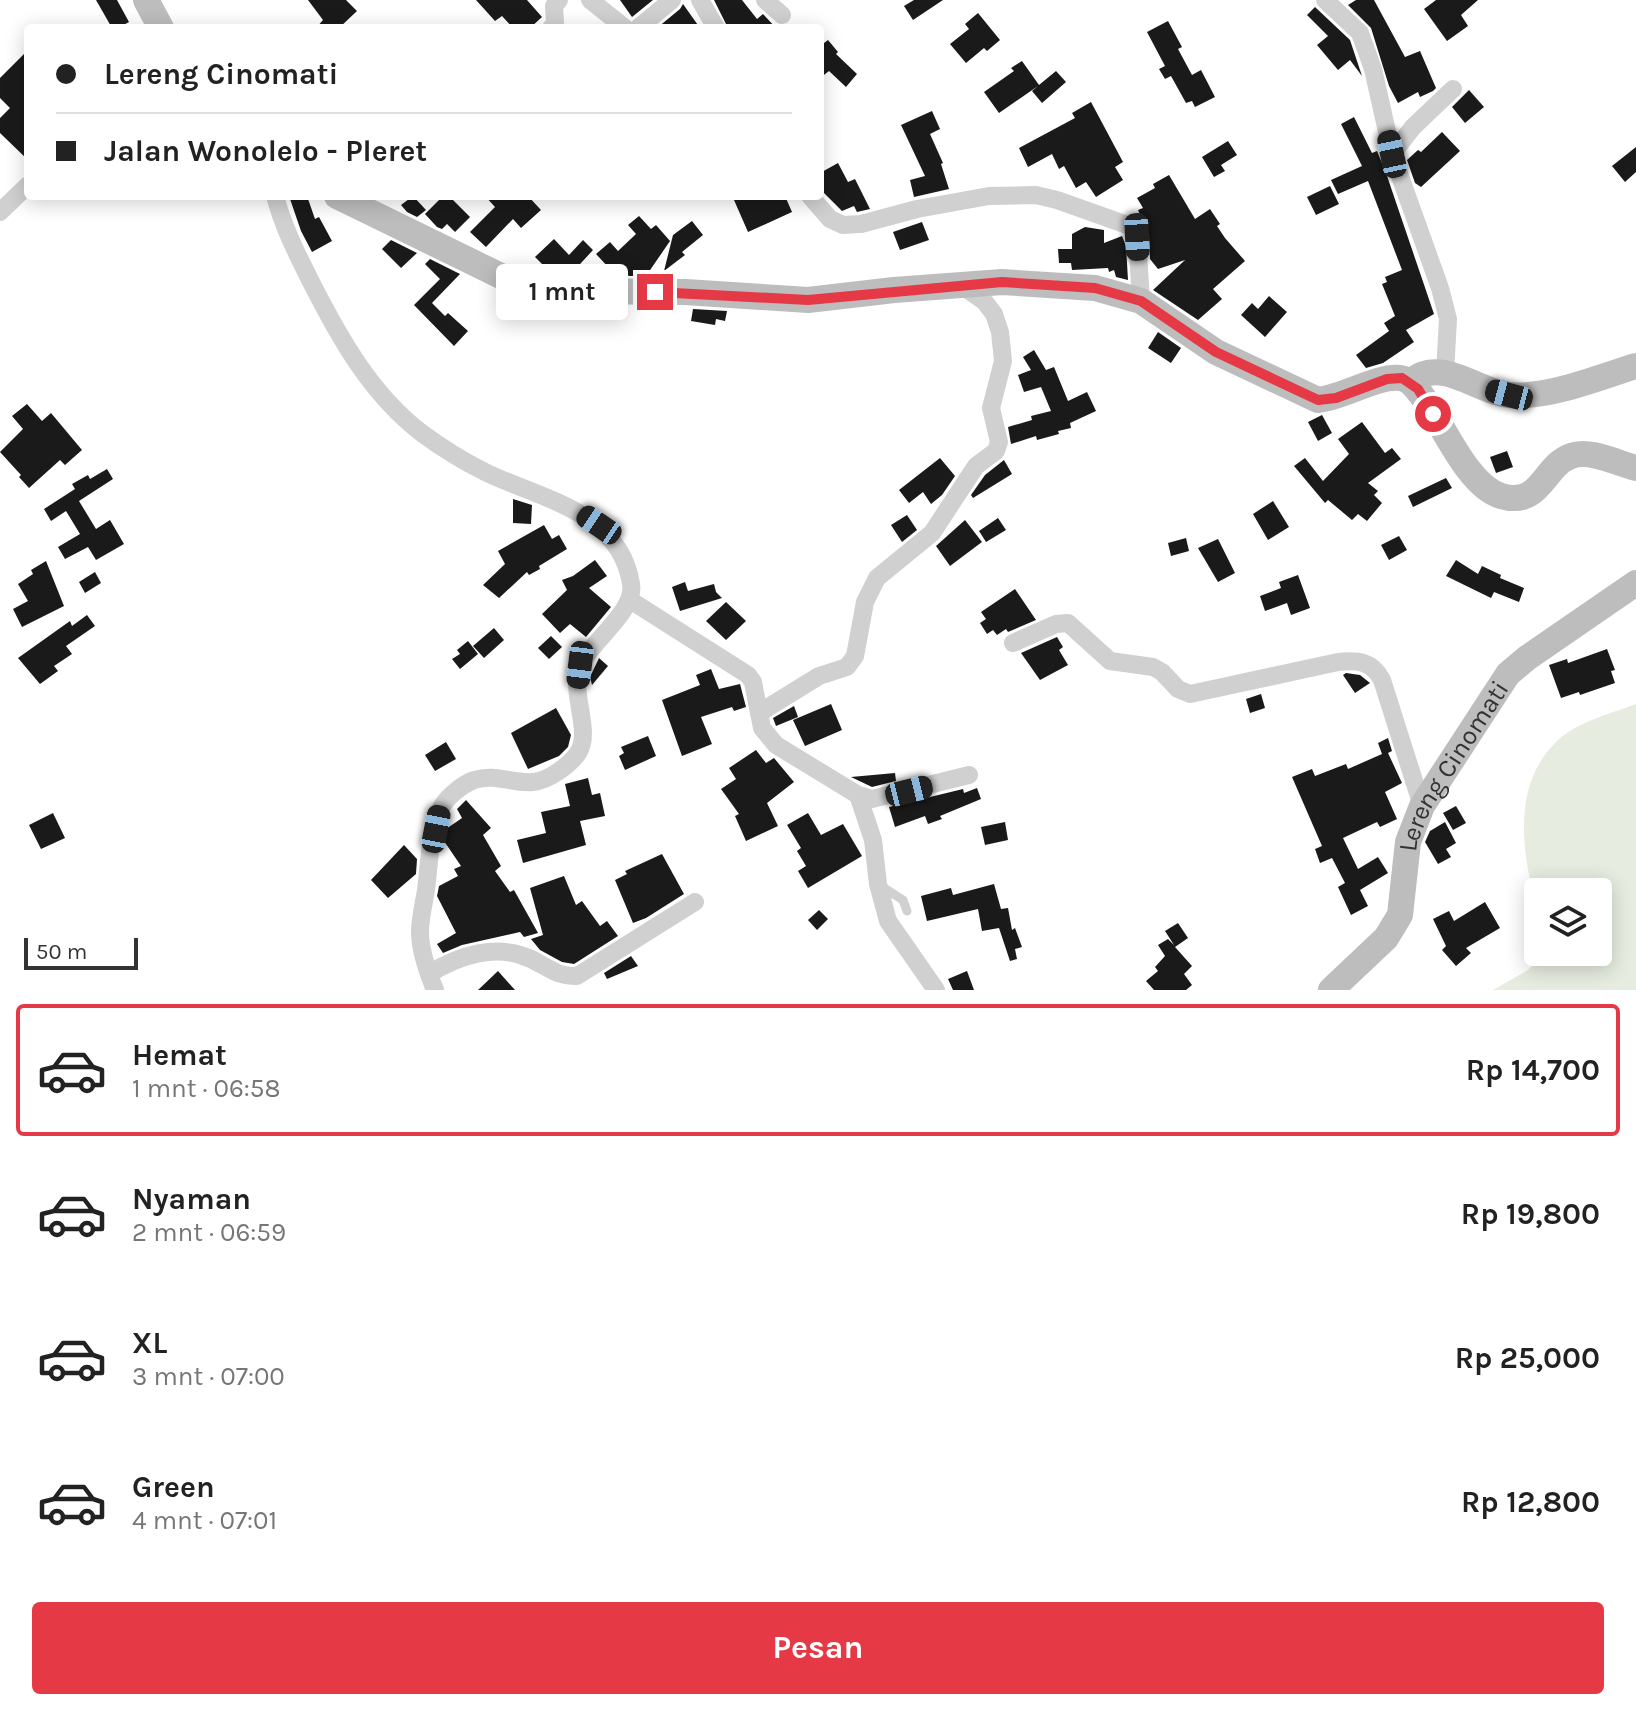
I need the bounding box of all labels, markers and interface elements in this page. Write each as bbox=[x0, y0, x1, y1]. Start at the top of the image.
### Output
text: Lereng Cinomati bbox=[104, 56, 338, 92]
car bbox=[1375, 128, 1409, 180]
text: Jalan Wonolelo - Pleret bbox=[104, 133, 427, 169]
car bbox=[1124, 212, 1150, 262]
callout: 1 mnt bbox=[495, 264, 627, 320]
route end bbox=[637, 274, 673, 310]
text: 1 mnt bbox=[529, 276, 595, 307]
car bbox=[1483, 377, 1535, 413]
route start bbox=[1415, 396, 1451, 432]
car bbox=[572, 502, 626, 548]
car bbox=[565, 640, 595, 690]
street label: Lereng Cinomati bbox=[1392, 675, 1515, 853]
car bbox=[883, 774, 935, 808]
car bbox=[420, 803, 452, 855]
map controls bbox=[1524, 878, 1612, 966]
button: layers bbox=[1524, 878, 1612, 966]
scale bar bbox=[24, 934, 138, 970]
text: 50 m bbox=[36, 939, 87, 965]
icon: car bbox=[36, 1034, 108, 1106]
text: Hemat bbox=[132, 1037, 227, 1073]
text: Rp 14,700 bbox=[1466, 1052, 1600, 1088]
text: 1 mnt · 06:58 bbox=[132, 1073, 281, 1104]
icon: car bbox=[36, 1178, 108, 1250]
text: Nyaman bbox=[132, 1181, 251, 1217]
text: Rp 19,800 bbox=[1461, 1196, 1600, 1232]
text: 2 mnt · 06:59 bbox=[132, 1217, 286, 1248]
icon: car bbox=[36, 1322, 108, 1394]
text: XL bbox=[132, 1325, 167, 1361]
text: Rp 25,000 bbox=[1455, 1340, 1600, 1376]
text: 3 mnt · 07:00 bbox=[132, 1361, 285, 1392]
icon: car bbox=[36, 1466, 108, 1538]
text: Green bbox=[132, 1469, 215, 1505]
text: Rp 12,800 bbox=[1461, 1484, 1600, 1520]
text: 4 mnt · 07:01 bbox=[132, 1505, 277, 1536]
button: Pesan bbox=[32, 1602, 1604, 1694]

